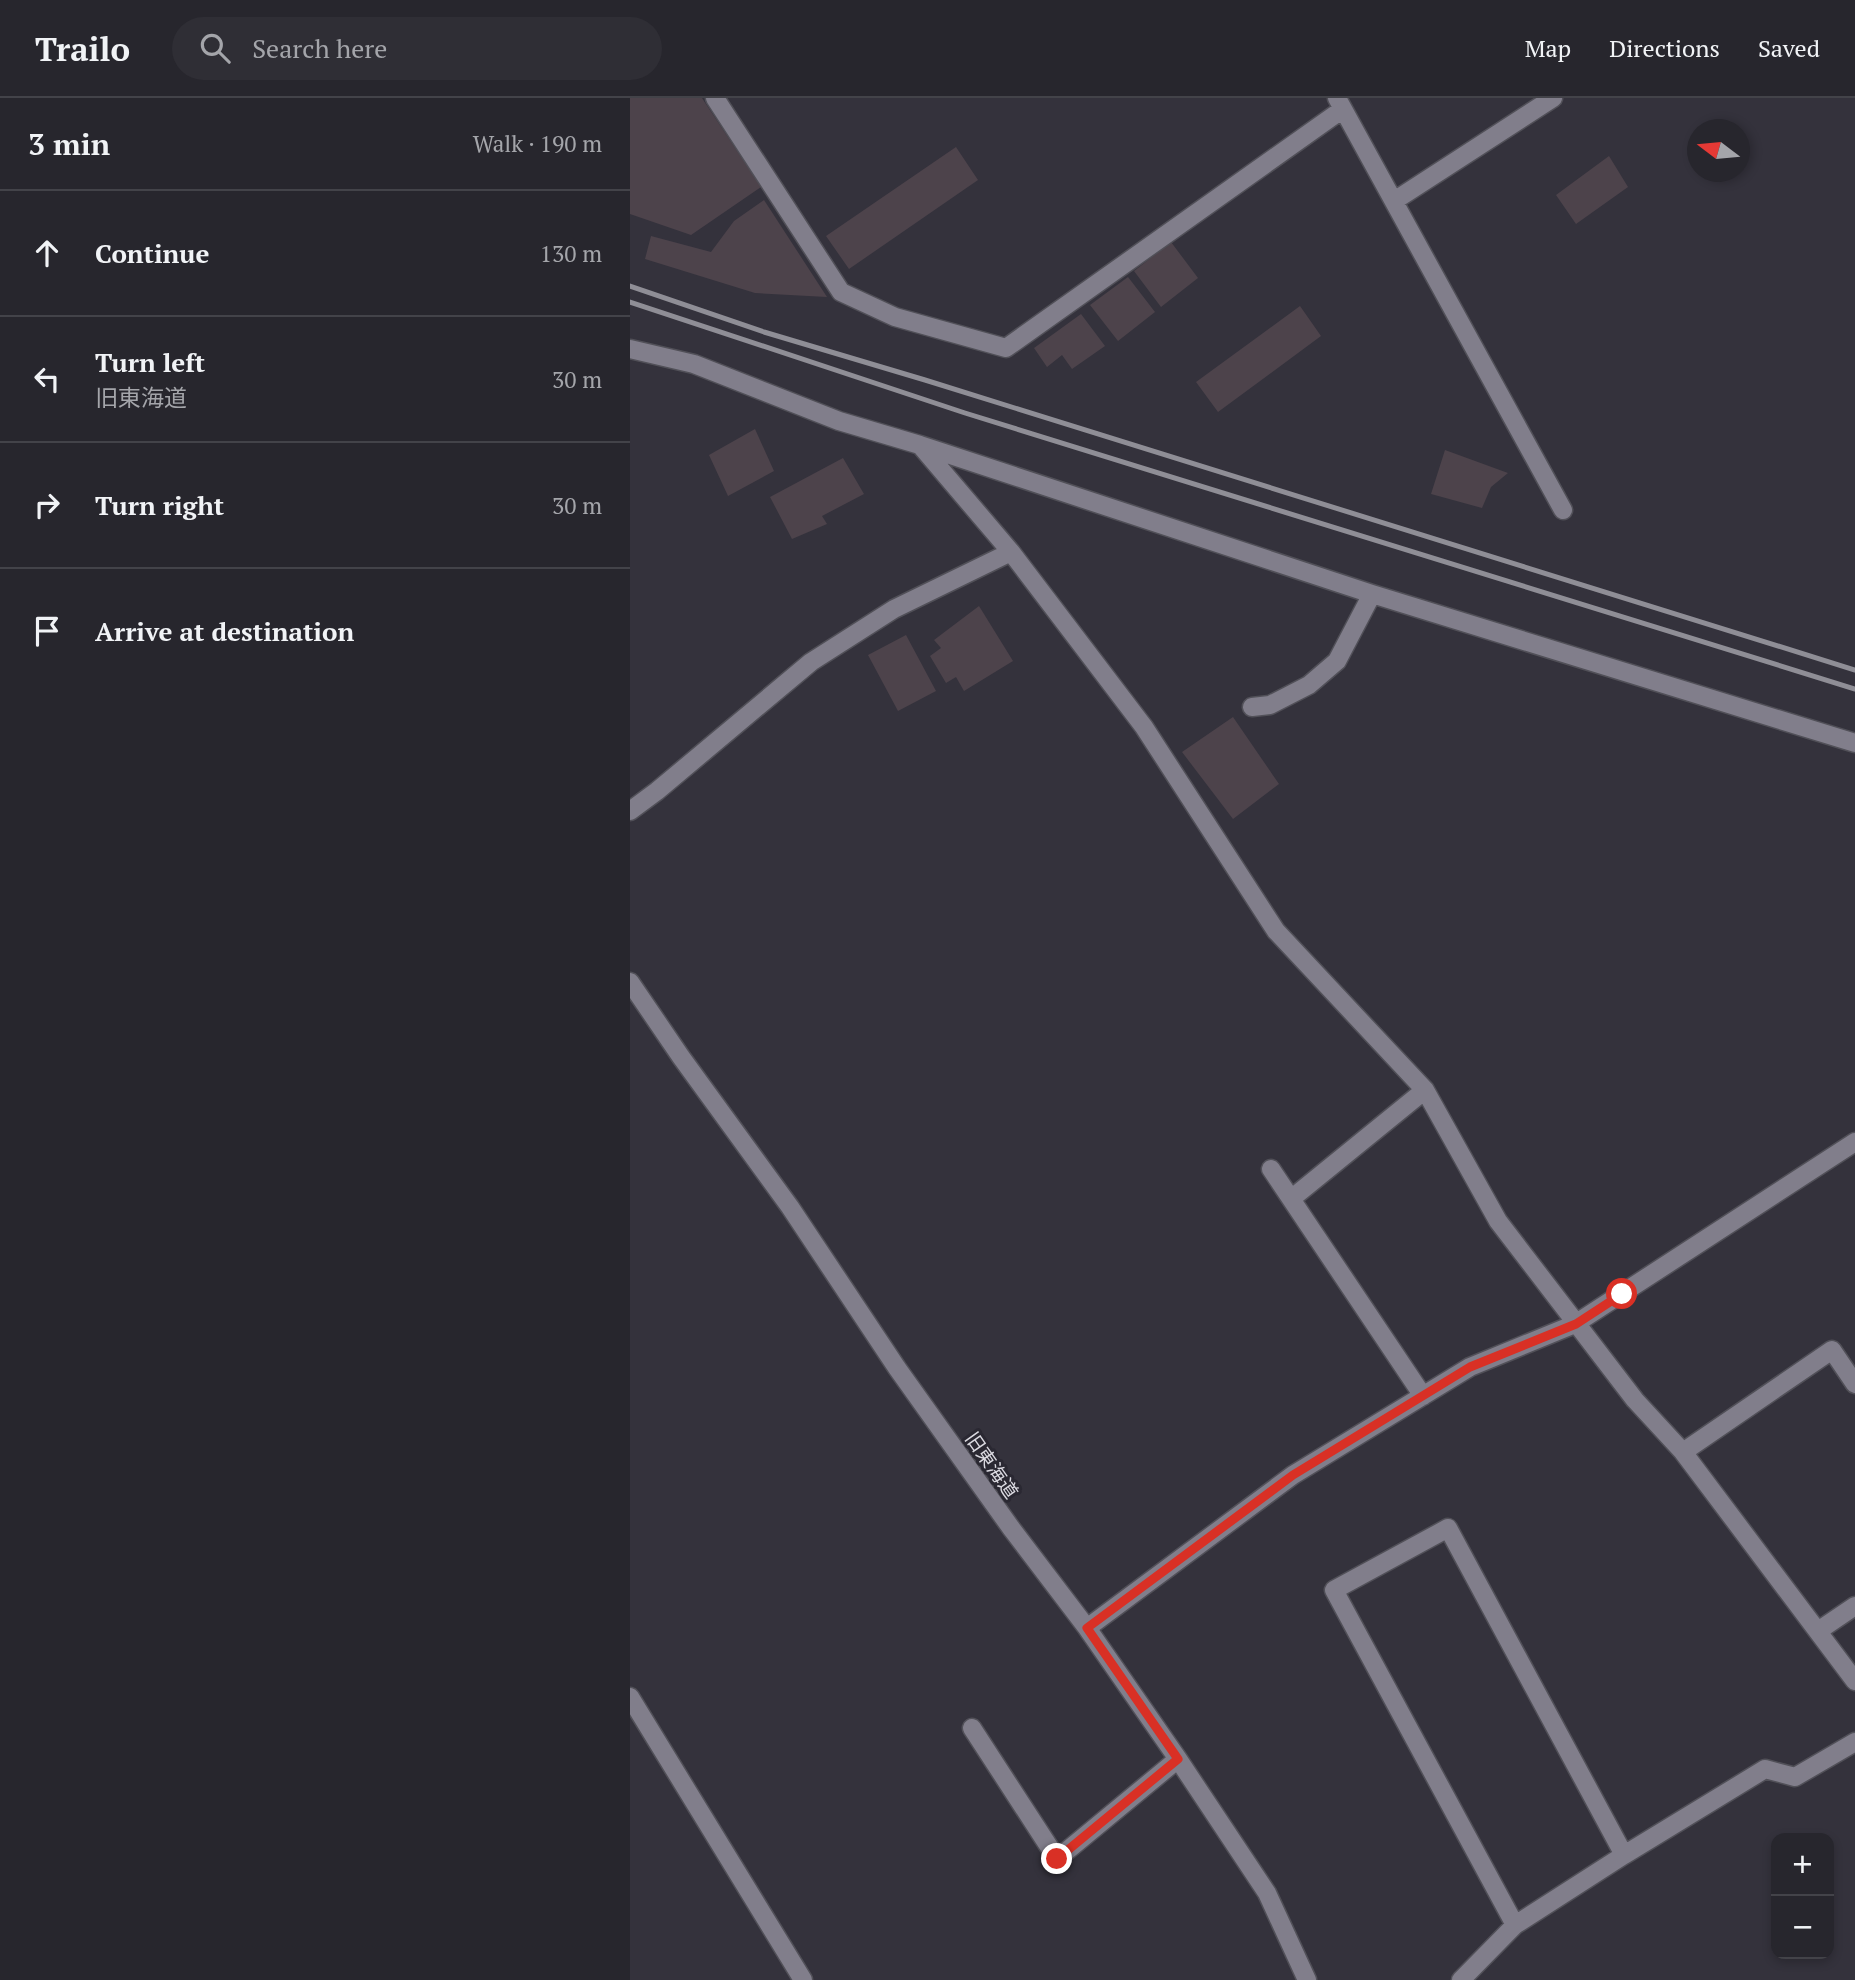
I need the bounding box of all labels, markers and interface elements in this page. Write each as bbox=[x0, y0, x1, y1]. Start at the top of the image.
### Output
search box bbox=[172, 17, 662, 80]
text: Trailo bbox=[35, 27, 130, 70]
icon: search bbox=[196, 29, 234, 67]
text: Search here bbox=[252, 31, 387, 65]
text: Map bbox=[1525, 32, 1571, 64]
text: Directions bbox=[1609, 32, 1720, 64]
text: Saved bbox=[1758, 32, 1820, 64]
north arrow bbox=[1687, 119, 1750, 182]
text: 3 min bbox=[28, 124, 110, 164]
text: Walk · 190 m bbox=[473, 128, 602, 159]
icon: ahead bbox=[28, 234, 66, 272]
text: Continue bbox=[95, 236, 209, 270]
text: 130 m bbox=[540, 238, 602, 269]
text: Turn left bbox=[95, 345, 205, 379]
icon: left bbox=[28, 360, 66, 398]
text: 30 m bbox=[552, 364, 602, 395]
text: 旧東海道 bbox=[95, 382, 187, 413]
icon: right bbox=[28, 486, 66, 524]
text: Turn right bbox=[95, 488, 224, 522]
text: 30 m bbox=[552, 490, 602, 521]
icon: arrive bbox=[28, 612, 66, 650]
text: Arrive at destination bbox=[95, 614, 354, 648]
route start bbox=[1606, 1278, 1637, 1309]
street label: 旧東海道 bbox=[960, 1426, 1024, 1503]
map controls bbox=[1771, 1833, 1834, 1959]
button: + bbox=[1771, 1833, 1834, 1896]
route end bbox=[1041, 1843, 1072, 1874]
button: − bbox=[1771, 1896, 1834, 1959]

